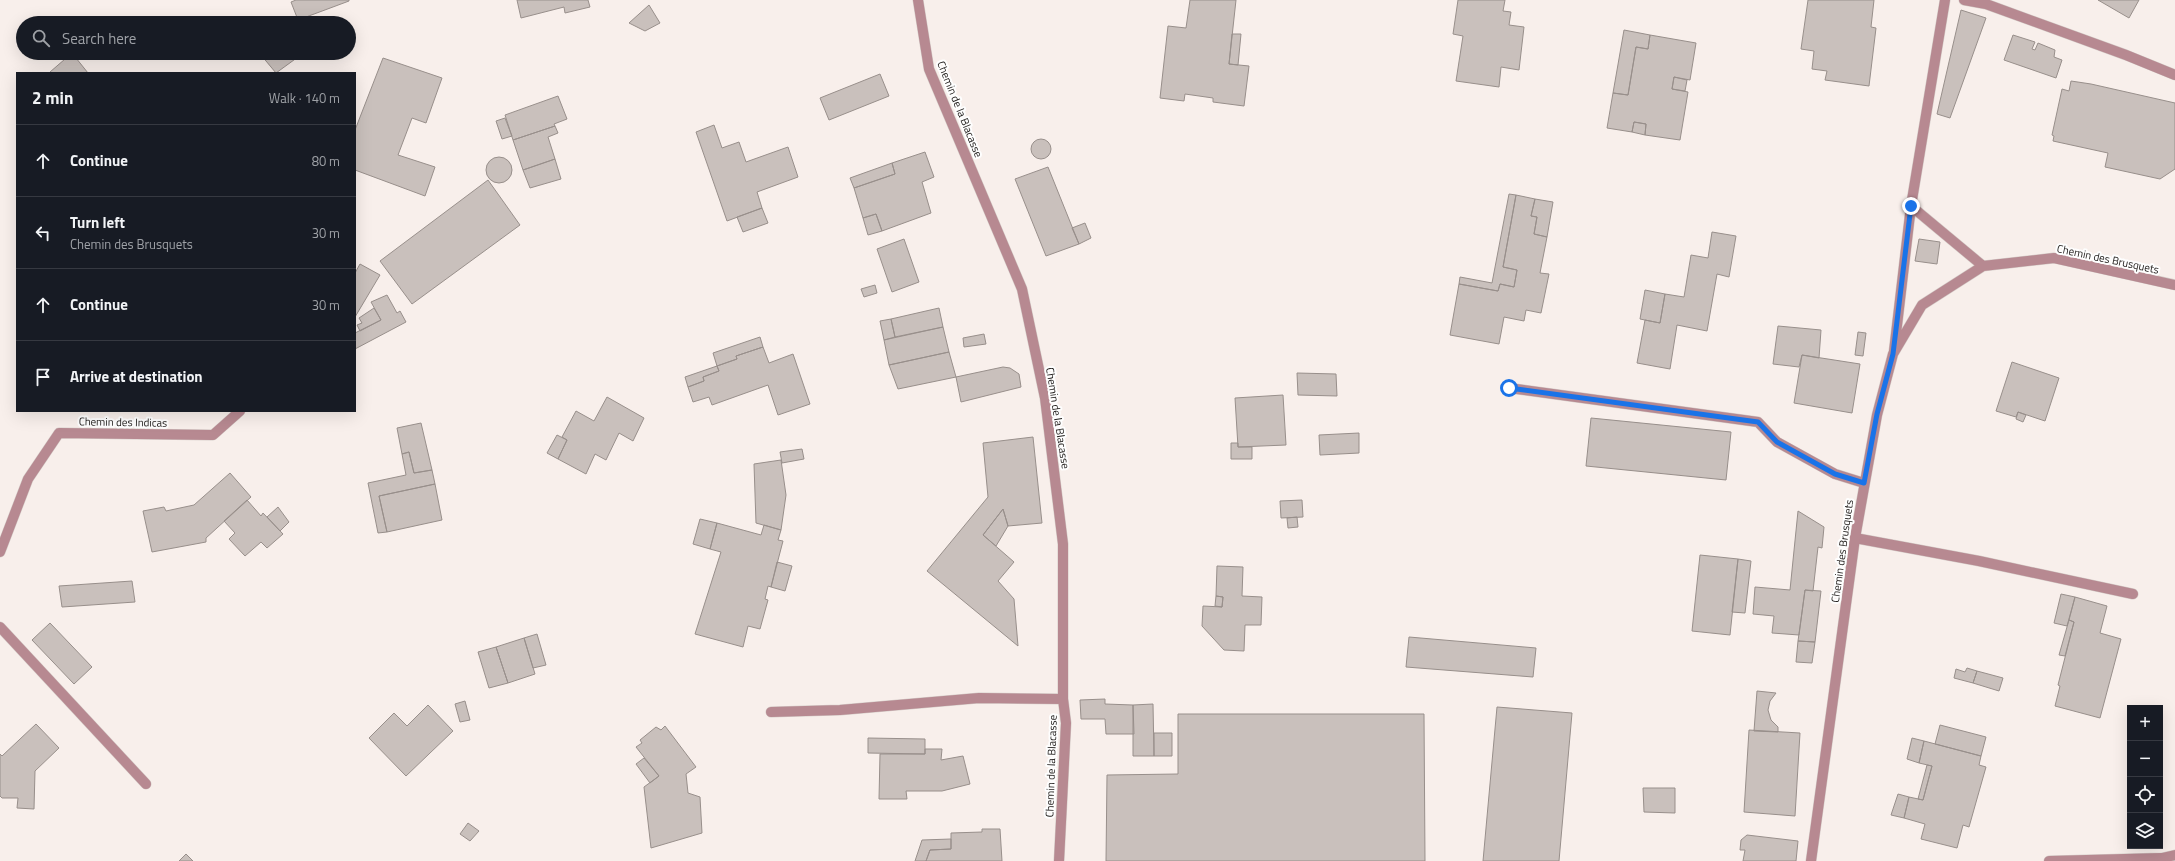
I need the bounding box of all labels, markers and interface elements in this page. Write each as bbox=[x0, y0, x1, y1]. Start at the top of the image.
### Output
search box bbox=[16, 16, 356, 60]
icon: search bbox=[30, 27, 52, 49]
text: Search here bbox=[62, 27, 136, 50]
street label: Chemin de la Blacasse bbox=[933, 58, 987, 160]
text: 2 min bbox=[32, 85, 73, 111]
text: Walk · 140 m bbox=[269, 88, 340, 108]
text: Continue bbox=[70, 149, 128, 172]
icon: ahead bbox=[32, 150, 54, 172]
text: 80 m bbox=[312, 151, 340, 171]
route end bbox=[1902, 197, 1920, 215]
text: Turn left bbox=[70, 211, 125, 234]
icon: left bbox=[32, 222, 54, 244]
text: 30 m bbox=[312, 223, 340, 243]
text: Chemin des Brusquets bbox=[70, 234, 193, 254]
street label: Chemin des Brusquets bbox=[2055, 240, 2161, 278]
text: Continue bbox=[70, 293, 128, 316]
icon: ahead bbox=[32, 294, 54, 316]
text: 30 m bbox=[312, 295, 340, 315]
text: Arrive at destination bbox=[70, 365, 203, 388]
icon: arrive bbox=[32, 366, 54, 388]
street label: Chemin de la Blacasse bbox=[1042, 366, 1074, 470]
route start bbox=[1500, 379, 1518, 397]
street label: Chemin des Indicas bbox=[79, 413, 167, 431]
street label: Chemin des Brusquets bbox=[1827, 498, 1857, 604]
map controls bbox=[2127, 705, 2163, 849]
button: + bbox=[2127, 705, 2163, 741]
street label: Chemin de la Blacasse bbox=[1041, 714, 1061, 818]
button: − bbox=[2127, 741, 2163, 777]
button: locate bbox=[2127, 777, 2163, 813]
button: layers bbox=[2127, 813, 2163, 849]

